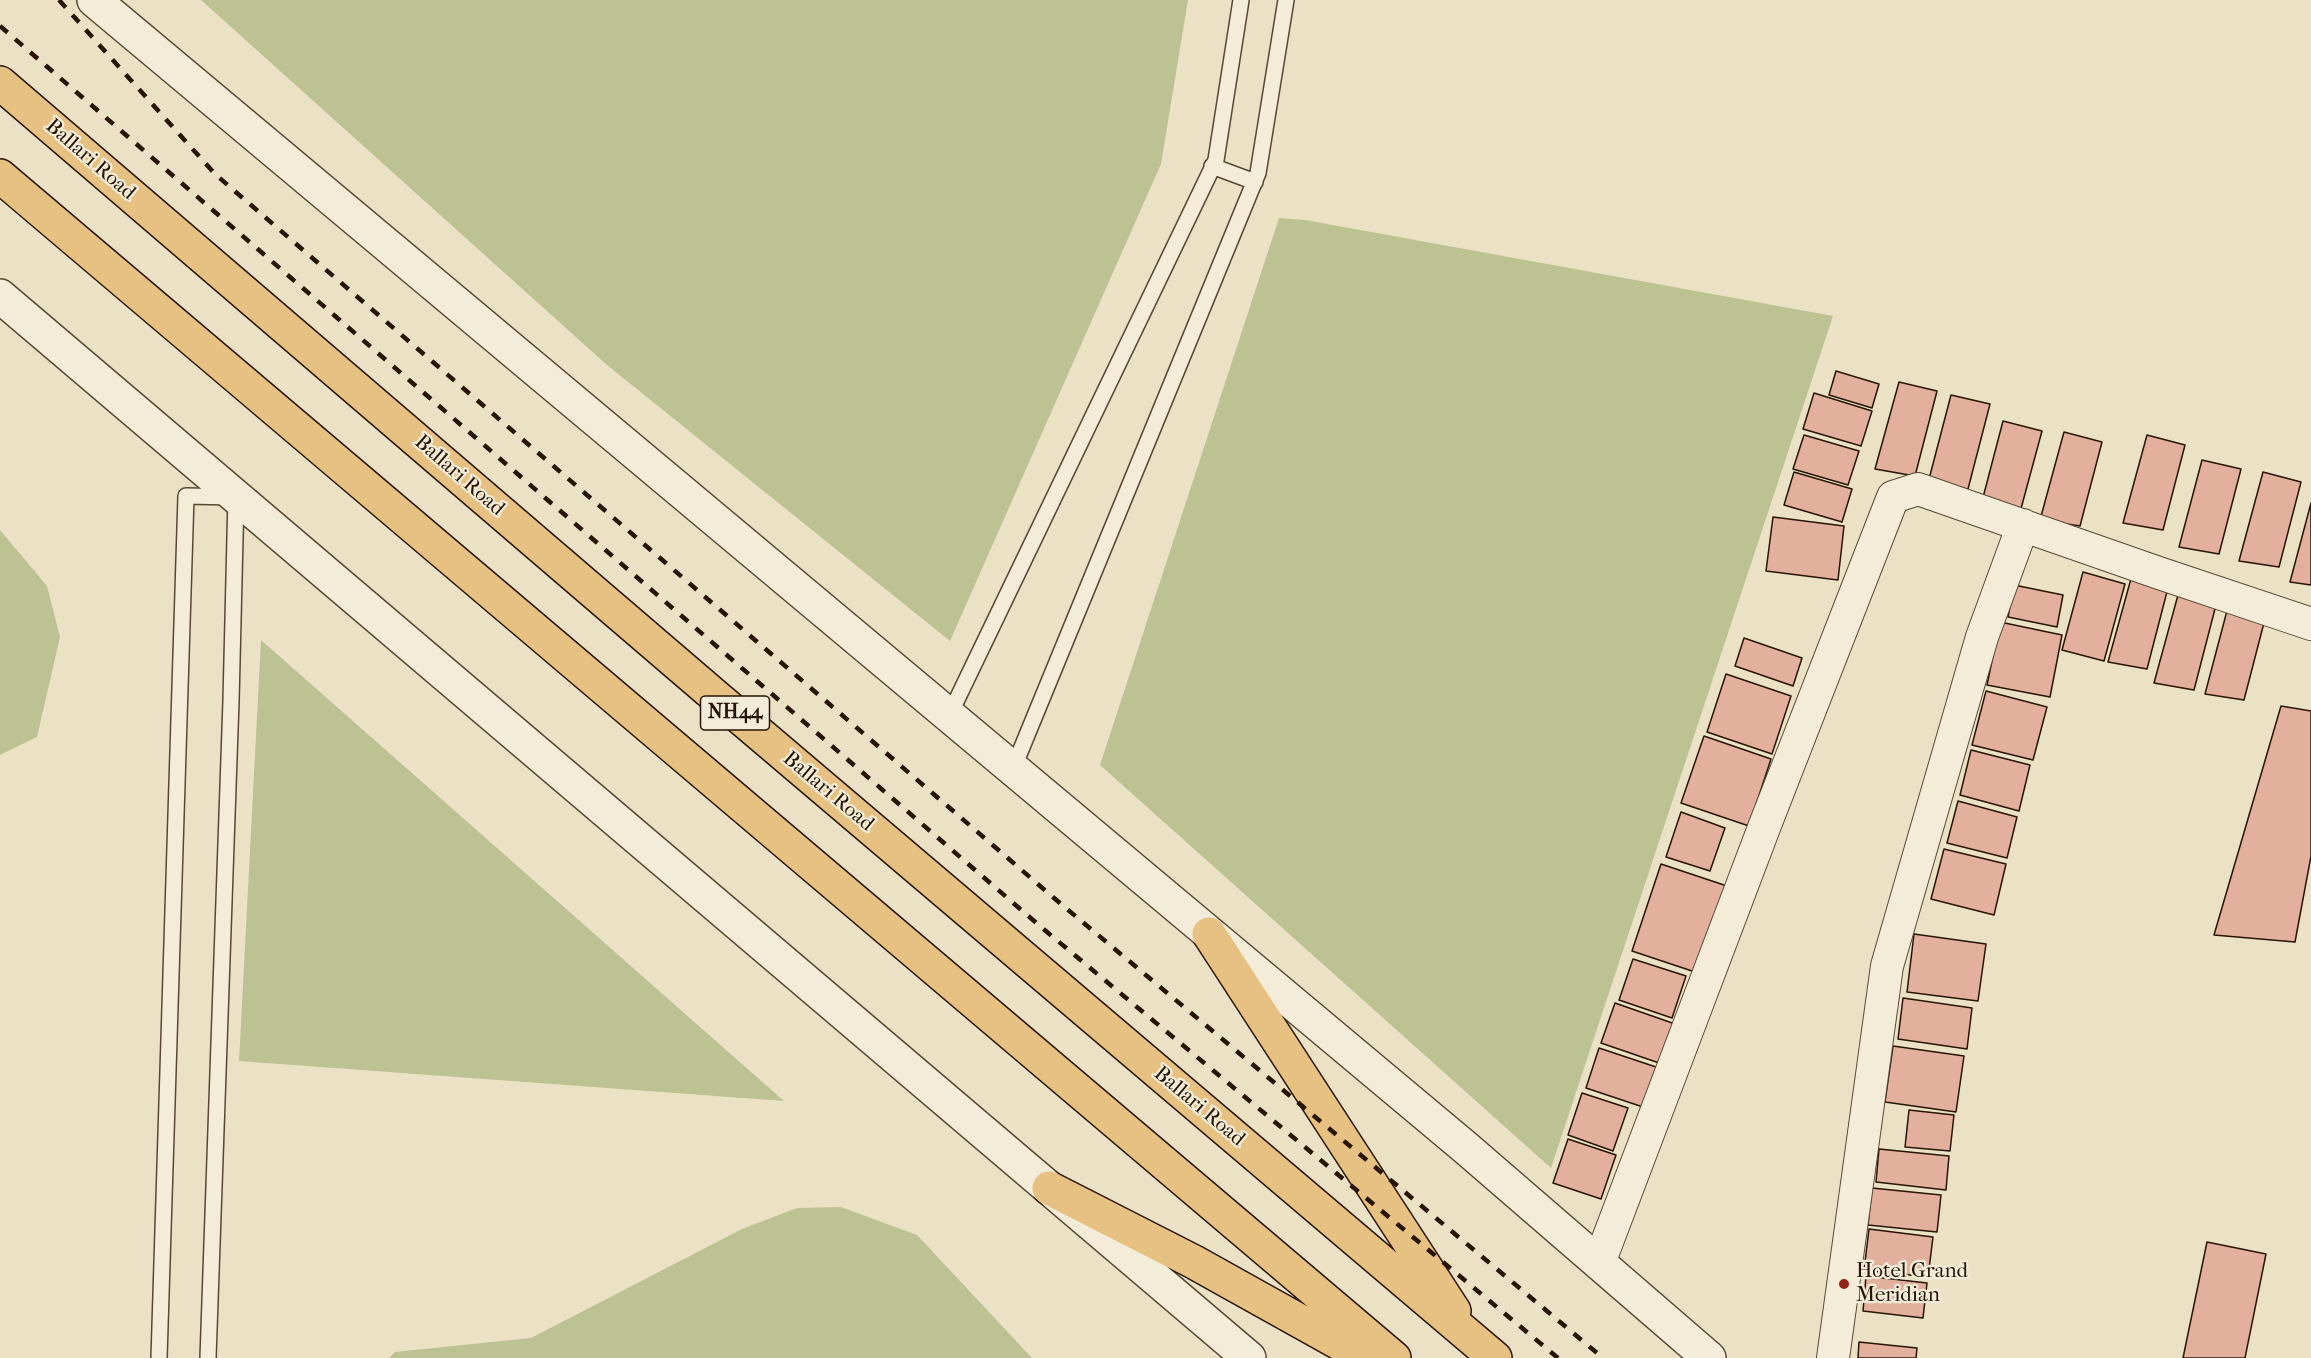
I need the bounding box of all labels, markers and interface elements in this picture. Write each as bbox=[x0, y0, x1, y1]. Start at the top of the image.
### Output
street label: Ballari Road bbox=[40, 114, 140, 206]
street label: Ballari Road bbox=[409, 430, 509, 522]
road number: NH44 bbox=[700, 696, 770, 730]
street label: Ballari Road bbox=[777, 747, 879, 837]
street label: Ballari Road bbox=[1148, 1062, 1250, 1152]
place label: Hotel Grand Meridian bbox=[1856, 1259, 1968, 1309]
marker: Hotel Grand Meridian bbox=[1837, 1277, 1851, 1291]

